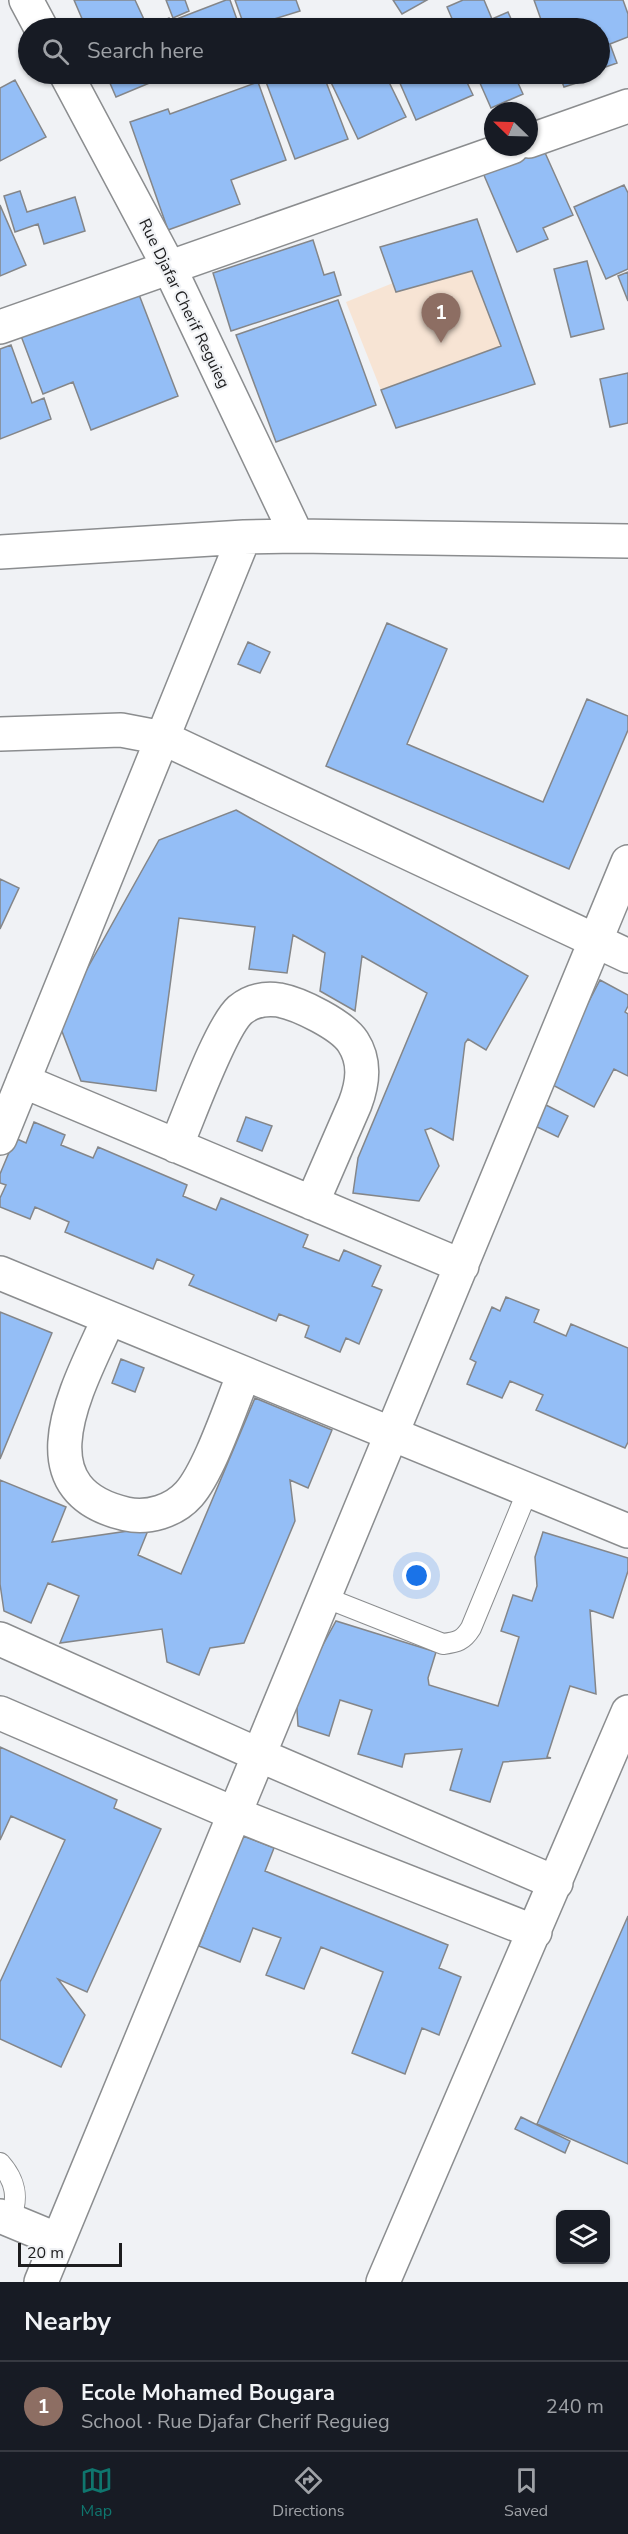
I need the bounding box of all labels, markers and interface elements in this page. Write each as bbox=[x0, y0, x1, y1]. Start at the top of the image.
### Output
search box bbox=[18, 18, 610, 84]
icon: search bbox=[39, 35, 72, 68]
text: Search here bbox=[87, 36, 204, 66]
north arrow bbox=[484, 102, 538, 156]
street label: Rue Djafar Cherif Reguieg bbox=[133, 215, 235, 392]
pin: 1 bbox=[422, 294, 460, 343]
your location bbox=[402, 1561, 431, 1590]
map controls bbox=[556, 2210, 610, 2264]
button: layers bbox=[556, 2210, 610, 2264]
scale bar bbox=[18, 2240, 122, 2268]
text: 20 m bbox=[27, 2242, 64, 2264]
text: Nearby bbox=[24, 2304, 111, 2339]
text: Ecole Mohamed Bougara bbox=[81, 2378, 335, 2408]
text: 1 bbox=[38, 2393, 50, 2420]
text: 240 m bbox=[546, 2393, 604, 2420]
text: School · Rue Djafar Cherif Reguieg bbox=[81, 2408, 390, 2435]
tab: Map bbox=[80, 2464, 113, 2522]
tab: Directions bbox=[272, 2464, 344, 2522]
tab: Saved bbox=[504, 2464, 548, 2522]

